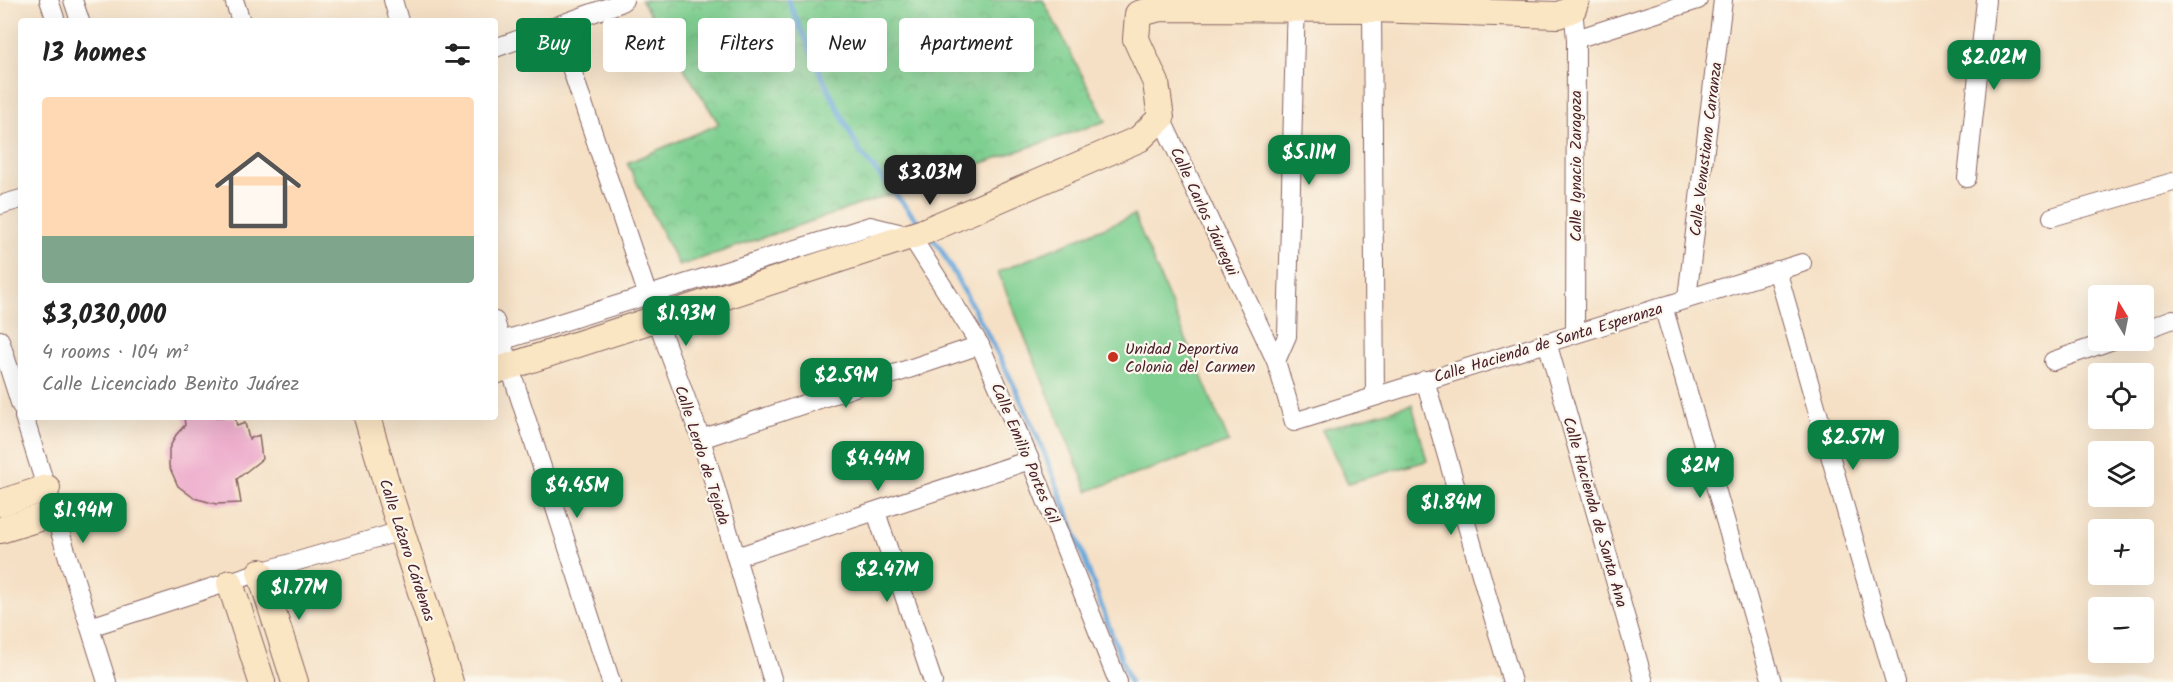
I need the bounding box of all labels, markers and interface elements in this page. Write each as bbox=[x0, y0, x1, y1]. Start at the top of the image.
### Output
chip: Buy bbox=[516, 18, 591, 72]
chip: Rent bbox=[603, 18, 686, 72]
chip: Filters bbox=[698, 18, 795, 72]
chip: New bbox=[807, 18, 887, 72]
chip: Apartment bbox=[899, 18, 1034, 72]
text: 13 homes bbox=[42, 33, 147, 75]
icon: filters bbox=[441, 38, 474, 71]
pin: $2.02M bbox=[1945, 40, 2043, 91]
text: $2.02M bbox=[1961, 43, 2027, 75]
street label: Calle Venustiano Carranza bbox=[1683, 61, 1730, 238]
street label: Calle Ignacio Zaragoza bbox=[1564, 90, 1589, 242]
pin: $5.11M bbox=[1260, 135, 1358, 186]
icon: home bbox=[204, 136, 312, 244]
text: $5.11M bbox=[1282, 138, 1336, 170]
street label: Calle Carlos Jáuregui bbox=[1163, 143, 1245, 281]
pin: $3.03M bbox=[881, 155, 979, 206]
text: $3.03M bbox=[898, 158, 962, 190]
north arrow bbox=[2088, 285, 2154, 351]
map controls bbox=[2088, 285, 2154, 663]
text: $3,030,000 bbox=[42, 295, 166, 337]
pin: $1.93M bbox=[637, 296, 735, 347]
street label: Calle Hacienda de Santa Esperanza bbox=[1431, 297, 1666, 390]
text: $1.93M bbox=[657, 299, 715, 331]
text: 4 rooms · 104 m² bbox=[42, 337, 188, 369]
place label: Unidad Deportiva Colonia del Carmen bbox=[1125, 337, 1256, 380]
marker: Unidad Deportiva Colonia del Carmen bbox=[1106, 350, 1120, 364]
pin: $2.59M bbox=[797, 358, 895, 409]
text: $2.59M bbox=[814, 361, 878, 393]
button: locate bbox=[2088, 363, 2154, 429]
text: Calle Licenciado Benito Juárez bbox=[42, 369, 299, 401]
street label: Calle Emilio Portes Gil bbox=[984, 379, 1066, 528]
street label: Calle Lerdo de Tejada bbox=[667, 382, 736, 529]
street label: Calle Hacienda de Santa Ana bbox=[1555, 414, 1634, 611]
pin: $2.57M bbox=[1804, 420, 1902, 471]
text: $2.57M bbox=[1822, 423, 1884, 455]
pin: $4.44M bbox=[829, 441, 927, 492]
button: layers bbox=[2088, 441, 2154, 507]
text: $4.44M bbox=[846, 444, 910, 476]
pin: $2M bbox=[1671, 448, 1729, 499]
text: $2M bbox=[1681, 451, 1719, 483]
pin: $4.45M bbox=[528, 468, 626, 519]
text: $4.45M bbox=[545, 471, 609, 503]
street label: Calle Lázaro Cárdenas bbox=[372, 476, 442, 625]
pin: $1.84M bbox=[1402, 485, 1500, 536]
text: $1.84M bbox=[1421, 488, 1481, 520]
pin: $1.94M bbox=[34, 493, 132, 544]
text: $1.94M bbox=[54, 496, 112, 528]
button: + bbox=[2088, 519, 2154, 585]
pin: $2.47M bbox=[838, 552, 936, 603]
text: $2.47M bbox=[855, 555, 919, 587]
pin: $1.77M bbox=[250, 570, 348, 621]
text: $1.77M bbox=[271, 573, 327, 605]
button: − bbox=[2088, 597, 2154, 663]

